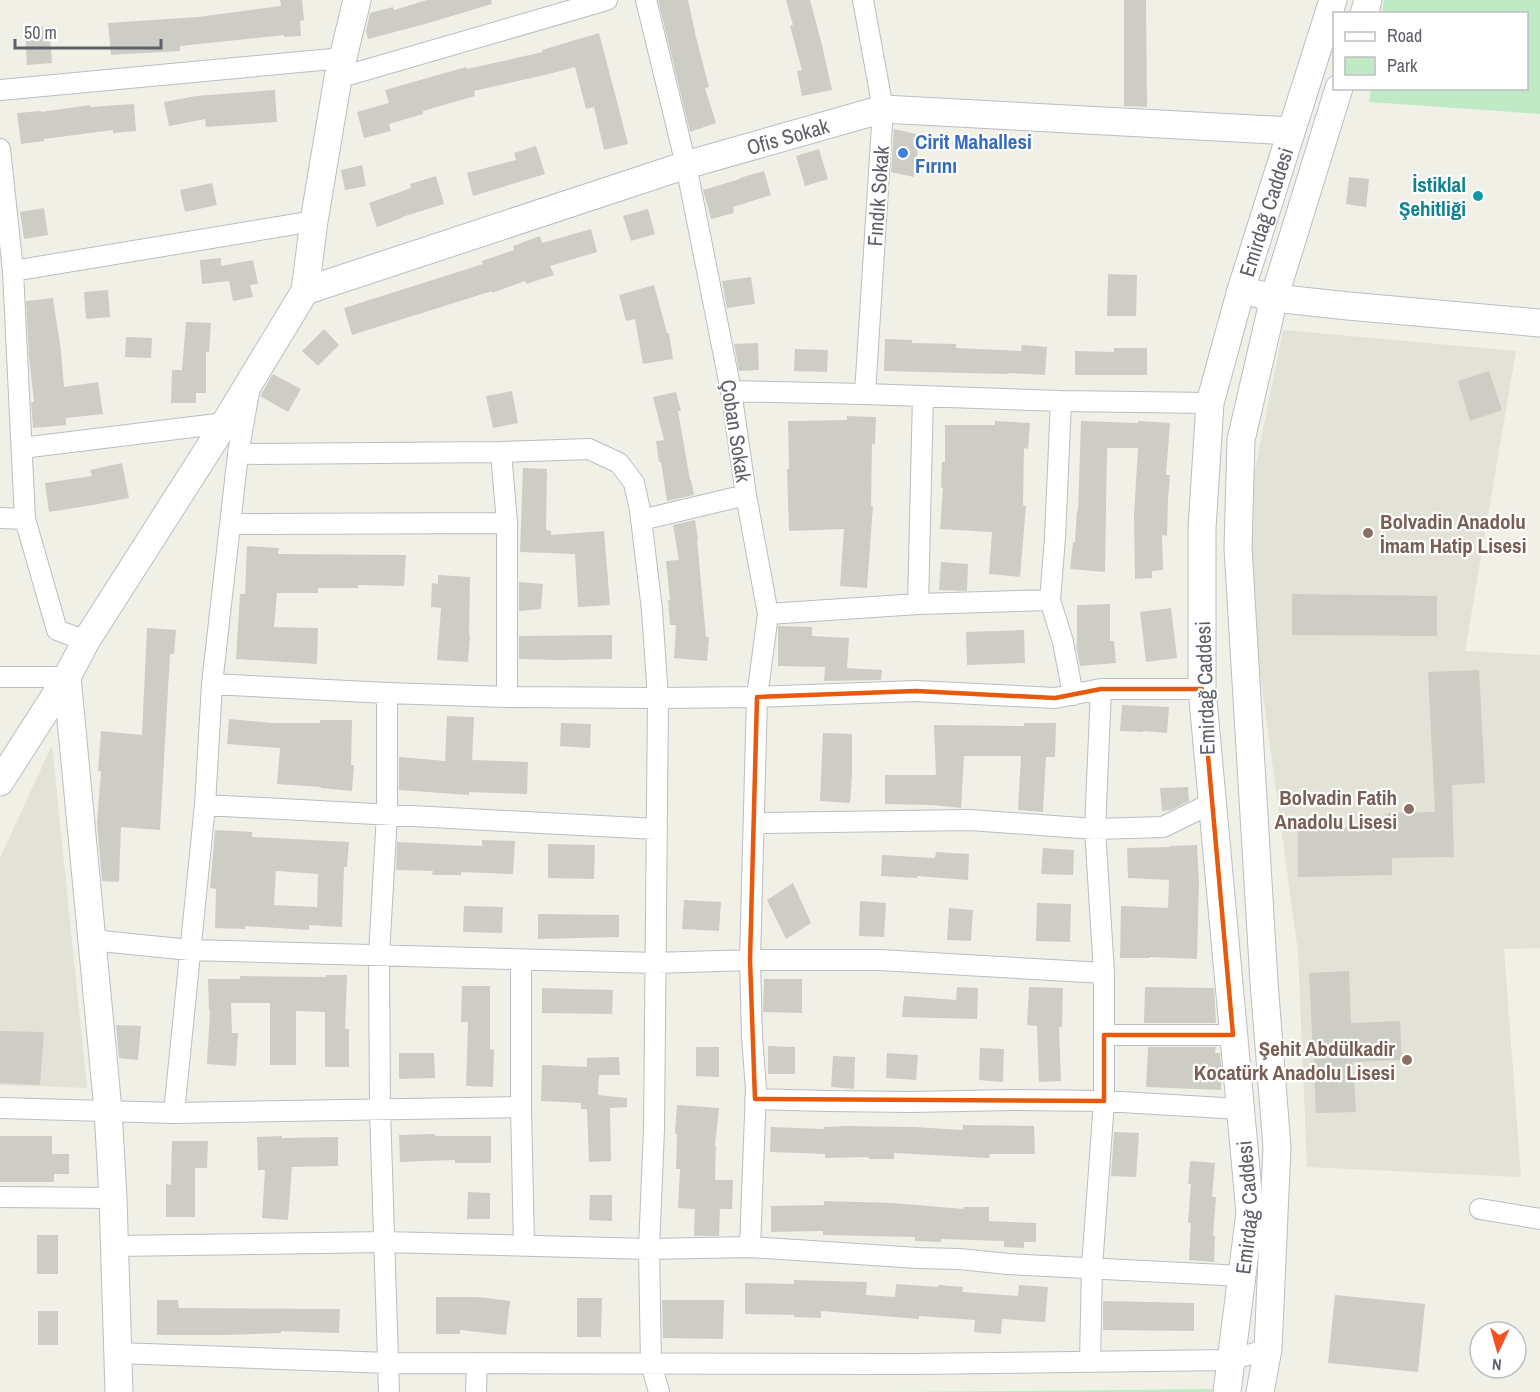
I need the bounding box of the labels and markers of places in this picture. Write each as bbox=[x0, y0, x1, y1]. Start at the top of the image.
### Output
place label: Cirit Mahallesi Fırını bbox=[915, 127, 1032, 180]
marker: Cirit Mahallesi Fırını bbox=[896, 146, 910, 160]
place label: İstiklal Şehitliği bbox=[1399, 170, 1466, 223]
marker: İstiklal Şehitliği bbox=[1471, 189, 1485, 203]
place label: Bolvadin Anadolu İmam Hatip Lisesi bbox=[1380, 507, 1526, 560]
marker: Bolvadin Anadolu İmam Hatip Lisesi bbox=[1361, 526, 1375, 540]
place label: Bolvadin Fatih Anadolu Lisesi bbox=[1275, 783, 1397, 836]
marker: Bolvadin Fatih Anadolu Lisesi bbox=[1402, 802, 1416, 816]
place label: Şehit Abdülkadir Kocatürk Anadolu Lisesi bbox=[1194, 1034, 1395, 1087]
marker: Şehit Abdülkadir Kocatürk Anadolu Lisesi bbox=[1400, 1053, 1414, 1067]

